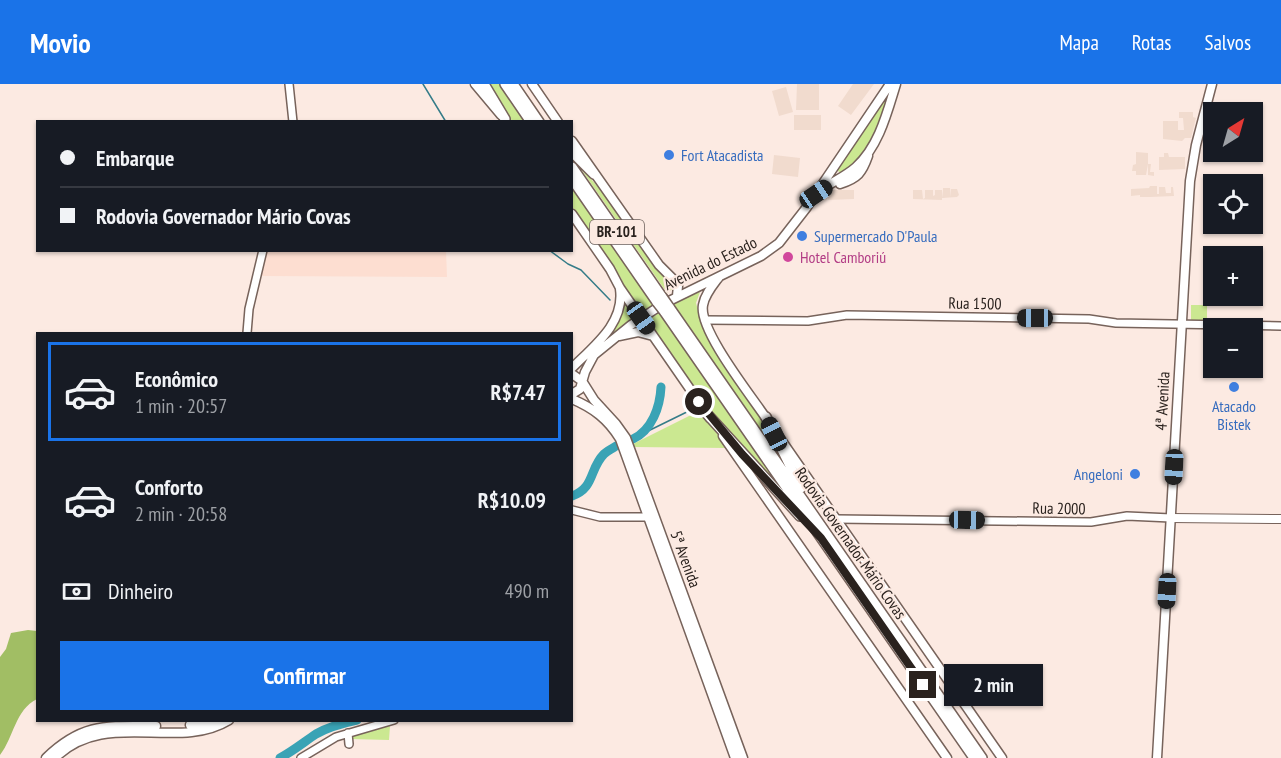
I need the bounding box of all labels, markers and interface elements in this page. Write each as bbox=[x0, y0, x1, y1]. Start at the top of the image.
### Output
text: Movio bbox=[30, 24, 91, 61]
text: Mapa bbox=[1059, 29, 1099, 56]
text: Rotas bbox=[1132, 29, 1171, 56]
text: Salvos bbox=[1204, 29, 1251, 56]
north arrow bbox=[1203, 102, 1263, 162]
map controls bbox=[1203, 102, 1263, 378]
text: Embarque bbox=[96, 144, 174, 172]
place label: Fort Atacadista bbox=[681, 145, 764, 165]
marker: Fort Atacadista bbox=[662, 148, 676, 162]
button: locate bbox=[1203, 174, 1263, 234]
car bbox=[796, 176, 836, 212]
text: Rodovia Governador Mário Covas bbox=[96, 202, 351, 230]
road number: BR-101 bbox=[590, 220, 644, 244]
place label: Supermercado D'Paula bbox=[814, 226, 938, 246]
marker: Supermercado D'Paula bbox=[795, 229, 809, 243]
street label: Avenida do Estado bbox=[660, 232, 760, 294]
button: + bbox=[1203, 246, 1263, 306]
place label: Hotel Camboriú bbox=[800, 247, 886, 267]
marker: Hotel Camboriú bbox=[781, 250, 795, 264]
street label: Rua 1500 bbox=[948, 293, 1002, 313]
car bbox=[623, 298, 659, 338]
car bbox=[1017, 309, 1053, 327]
button: − bbox=[1203, 318, 1263, 378]
icon: car bbox=[63, 365, 117, 419]
text: Econômico bbox=[135, 365, 218, 393]
street label: 4ª Avenida bbox=[1150, 371, 1174, 431]
text: R$7.47 bbox=[490, 378, 546, 406]
marker: Atacado Bistek bbox=[1227, 380, 1241, 394]
route start bbox=[685, 388, 712, 415]
text: 1 min · 20:57 bbox=[135, 393, 227, 419]
place label: Atacado Bistek bbox=[1212, 396, 1256, 434]
car bbox=[758, 414, 790, 454]
car bbox=[1164, 449, 1184, 485]
street label: Rodovia Governador Mário Covas bbox=[791, 463, 911, 623]
place label: Angeloni bbox=[1074, 464, 1123, 484]
marker: Angeloni bbox=[1128, 467, 1142, 481]
icon: car bbox=[63, 473, 117, 527]
text: Conforto bbox=[135, 473, 203, 501]
text: R$10.09 bbox=[478, 486, 546, 514]
street label: Rua 2000 bbox=[1032, 498, 1086, 518]
text: 2 min · 20:58 bbox=[135, 501, 227, 527]
car bbox=[949, 511, 985, 529]
street label: 5ª Avenida bbox=[667, 528, 705, 590]
car bbox=[1157, 573, 1177, 609]
icon: cash bbox=[60, 575, 93, 608]
text: Dinheiro bbox=[108, 577, 173, 605]
text: 490 m bbox=[505, 578, 549, 604]
button: Confirmar bbox=[60, 641, 549, 710]
callout: 2 min bbox=[944, 664, 1043, 706]
route end bbox=[909, 671, 936, 698]
text: 2 min bbox=[973, 672, 1014, 698]

